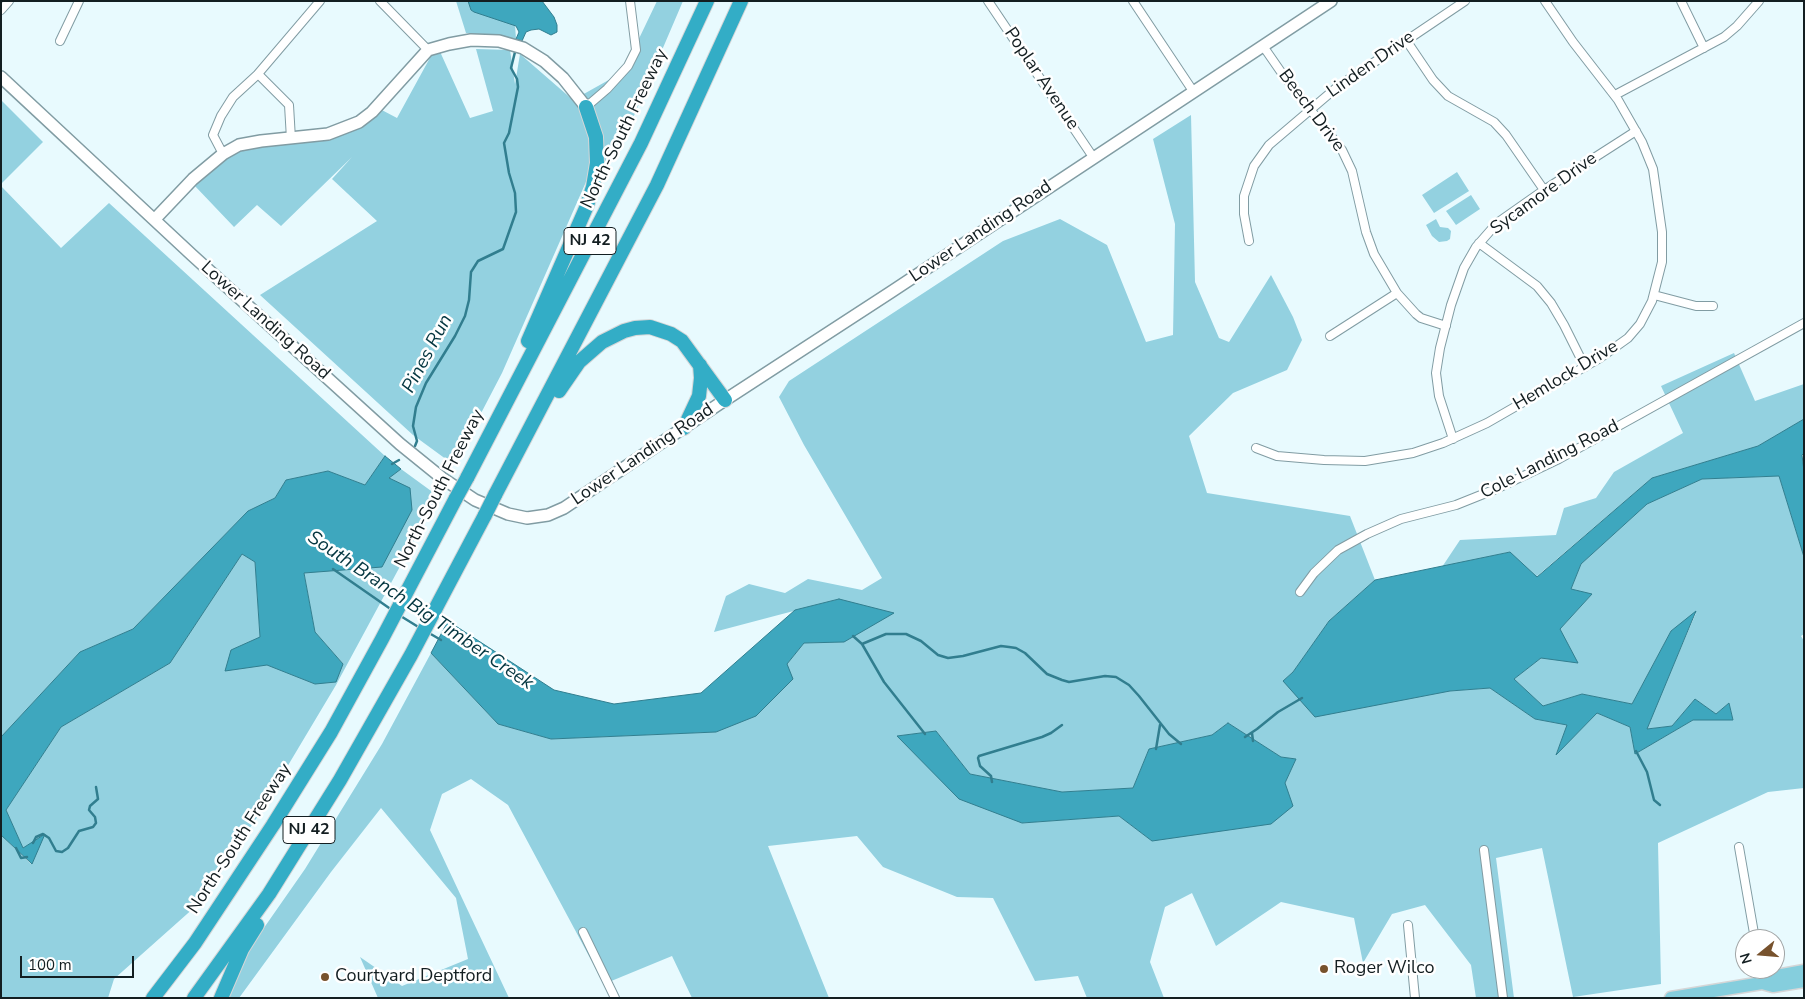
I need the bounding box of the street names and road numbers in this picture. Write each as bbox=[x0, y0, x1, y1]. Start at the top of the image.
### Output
street label: Poplar Avenue bbox=[999, 24, 1083, 134]
street label: Linden Drive bbox=[1323, 27, 1419, 103]
street label: North-South Freeway bbox=[577, 46, 673, 212]
street label: Beech Drive bbox=[1273, 66, 1349, 156]
street label: Sycamore Drive bbox=[1486, 148, 1602, 240]
street label: Lower Landing Road bbox=[906, 176, 1056, 288]
road number: NJ 42 bbox=[564, 228, 616, 255]
street label: Lower Landing Road bbox=[196, 257, 334, 385]
street label: Hemlock Drive bbox=[1510, 336, 1622, 416]
street label: Lower Landing Road bbox=[568, 399, 718, 511]
street label: North-South Freeway bbox=[391, 406, 489, 572]
street label: Cole Landing Road bbox=[1477, 416, 1623, 504]
street label: North-South Freeway bbox=[183, 760, 297, 918]
road number: NJ 42 bbox=[283, 816, 335, 844]

